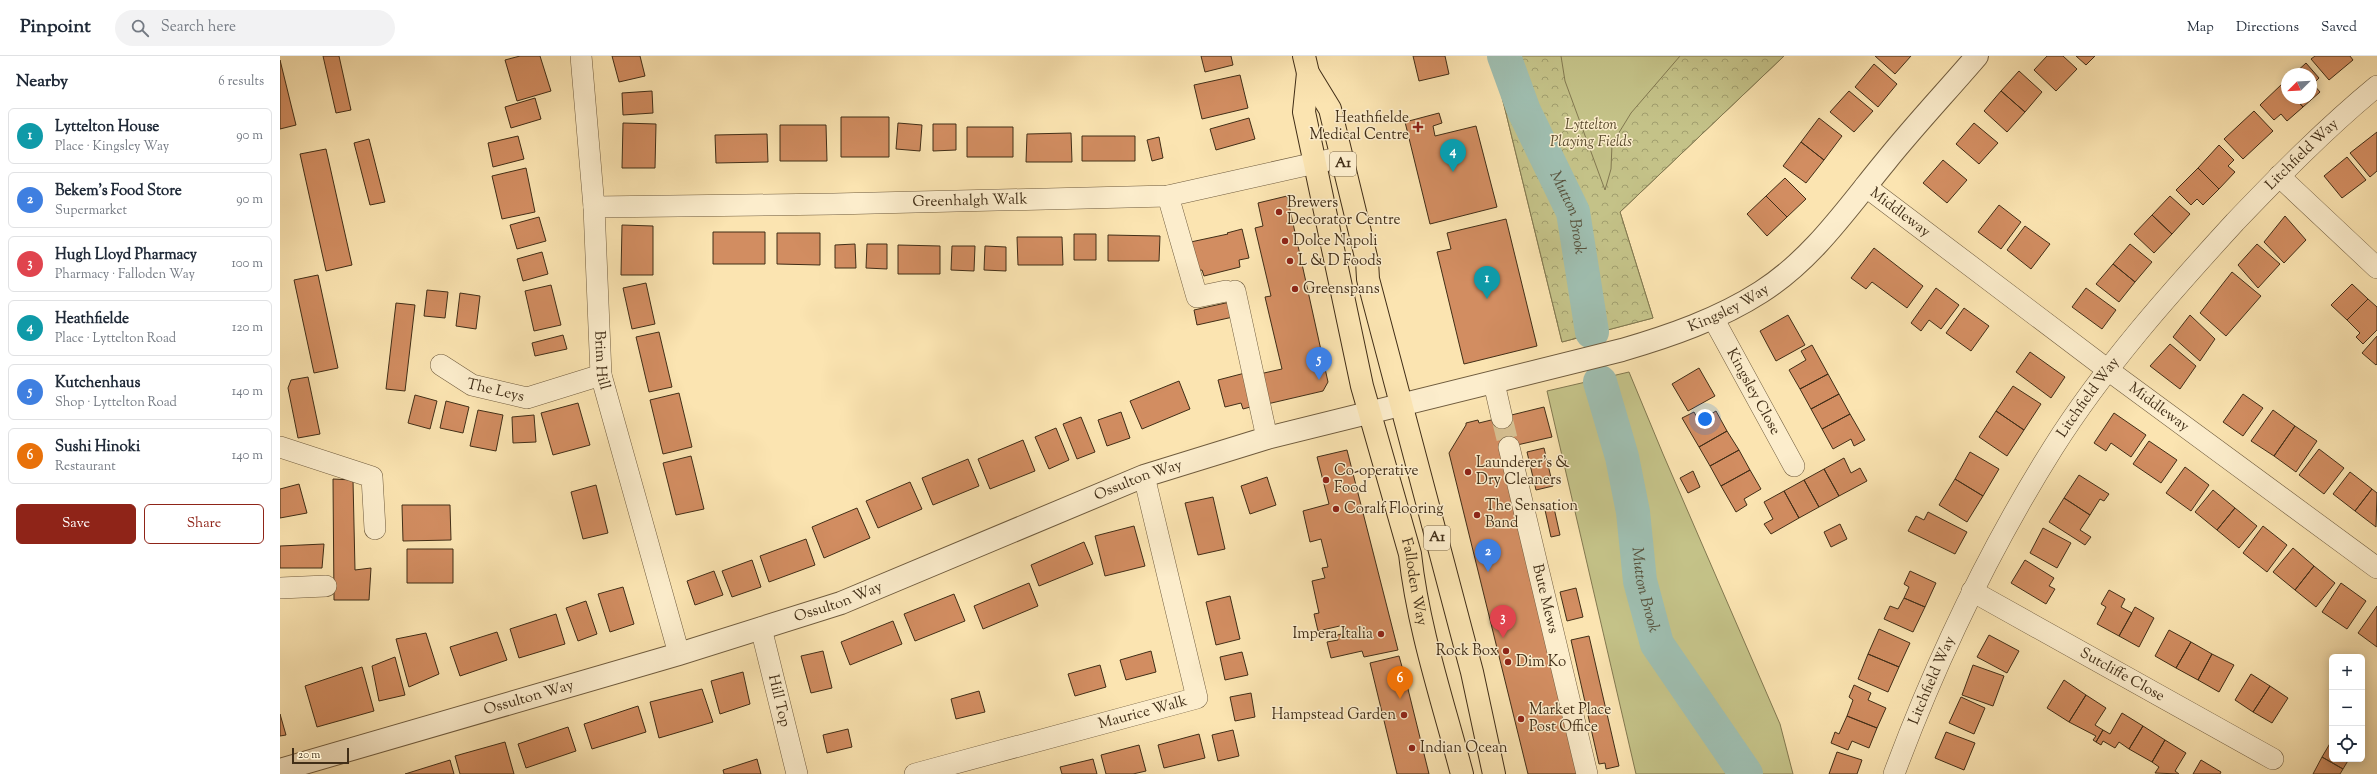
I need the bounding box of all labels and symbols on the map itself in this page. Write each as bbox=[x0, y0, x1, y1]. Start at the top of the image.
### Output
north arrow bbox=[2281, 68, 2317, 104]
place label: Heathfielde Medical Centre bbox=[1310, 108, 1409, 146]
street label: Litchfield Way bbox=[2261, 114, 2344, 195]
park label: Lyttelton Playing Fields bbox=[1550, 115, 1632, 153]
marker: Heathfielde Medical Centre bbox=[1412, 121, 1424, 133]
pin: 4 bbox=[1440, 139, 1466, 172]
road number: A1 bbox=[1330, 152, 1356, 176]
water label: Mutton Brook bbox=[1543, 167, 1591, 256]
street label: Middleway bbox=[1865, 183, 1935, 243]
street label: Greenhalgh Walk bbox=[912, 189, 1028, 213]
place label: Brewers Decorator Centre bbox=[1287, 193, 1401, 231]
marker: Brewers Decorator Centre bbox=[1274, 207, 1284, 217]
place label: Dolce Napoli bbox=[1293, 231, 1378, 252]
marker: Dolce Napoli bbox=[1280, 236, 1290, 246]
place label: L & D Foods bbox=[1298, 251, 1382, 272]
marker: L & D Foods bbox=[1285, 256, 1295, 266]
pin: 1 bbox=[1474, 266, 1500, 299]
place label: Greenspans bbox=[1303, 279, 1380, 300]
street label: Kingsley Way bbox=[1685, 279, 1774, 338]
marker: Greenspans bbox=[1290, 284, 1300, 294]
street label: Brim Hill bbox=[589, 330, 615, 392]
street label: Kingsley Close bbox=[1721, 345, 1786, 439]
pin: 5 bbox=[1306, 347, 1332, 380]
street label: Litchfield Way bbox=[2052, 352, 2125, 442]
street label: The Leys bbox=[465, 374, 526, 408]
street label: Middleway bbox=[2124, 378, 2194, 437]
your location bbox=[1695, 409, 1715, 429]
place label: Launderer's & Dry Cleaners bbox=[1476, 453, 1570, 491]
street label: Ossulton Way bbox=[1091, 454, 1185, 506]
place label: Co-operative Food bbox=[1334, 461, 1418, 499]
marker: Launderer's & Dry Cleaners bbox=[1463, 467, 1473, 477]
marker: Co-operative Food bbox=[1321, 475, 1331, 485]
place label: The Sensation Band bbox=[1485, 496, 1578, 534]
place label: Coralf Flooring bbox=[1344, 499, 1444, 520]
marker: Coralf Flooring bbox=[1331, 504, 1341, 514]
marker: The Sensation Band bbox=[1472, 510, 1482, 520]
road number: A1 bbox=[1424, 526, 1450, 550]
street label: Falloden Way bbox=[1395, 535, 1433, 628]
pin: 2 bbox=[1475, 539, 1501, 572]
water label: Mutton Brook bbox=[1625, 546, 1665, 635]
street label: Bute Mews bbox=[1527, 562, 1564, 636]
street label: Ossulton Way bbox=[791, 576, 886, 628]
pin: 3 bbox=[1490, 605, 1516, 638]
place label: Impera Italia bbox=[1292, 624, 1373, 645]
marker: Impera Italia bbox=[1376, 629, 1386, 639]
street label: Litchfield Way bbox=[1904, 632, 1961, 728]
place label: Rock Box bbox=[1436, 641, 1498, 662]
street label: Sutcliffe Close bbox=[2076, 643, 2168, 707]
marker: Rock Box bbox=[1501, 646, 1511, 656]
place label: Dim Ko bbox=[1516, 652, 1566, 673]
marker: Dim Ko bbox=[1503, 657, 1513, 667]
pin: 6 bbox=[1387, 666, 1413, 699]
street label: Hill Top bbox=[762, 672, 796, 729]
street label: Ossulton Way bbox=[481, 675, 577, 721]
street label: Maurice Walk bbox=[1096, 691, 1190, 735]
place label: Market Place Post Office bbox=[1529, 700, 1611, 738]
place label: Hampstead Garden bbox=[1271, 705, 1396, 726]
marker: Hampstead Garden bbox=[1399, 710, 1409, 720]
marker: Market Place Post Office bbox=[1516, 714, 1526, 724]
place label: Indian Ocean bbox=[1420, 738, 1508, 759]
marker: Indian Ocean bbox=[1407, 743, 1417, 753]
scale bar bbox=[292, 746, 349, 765]

